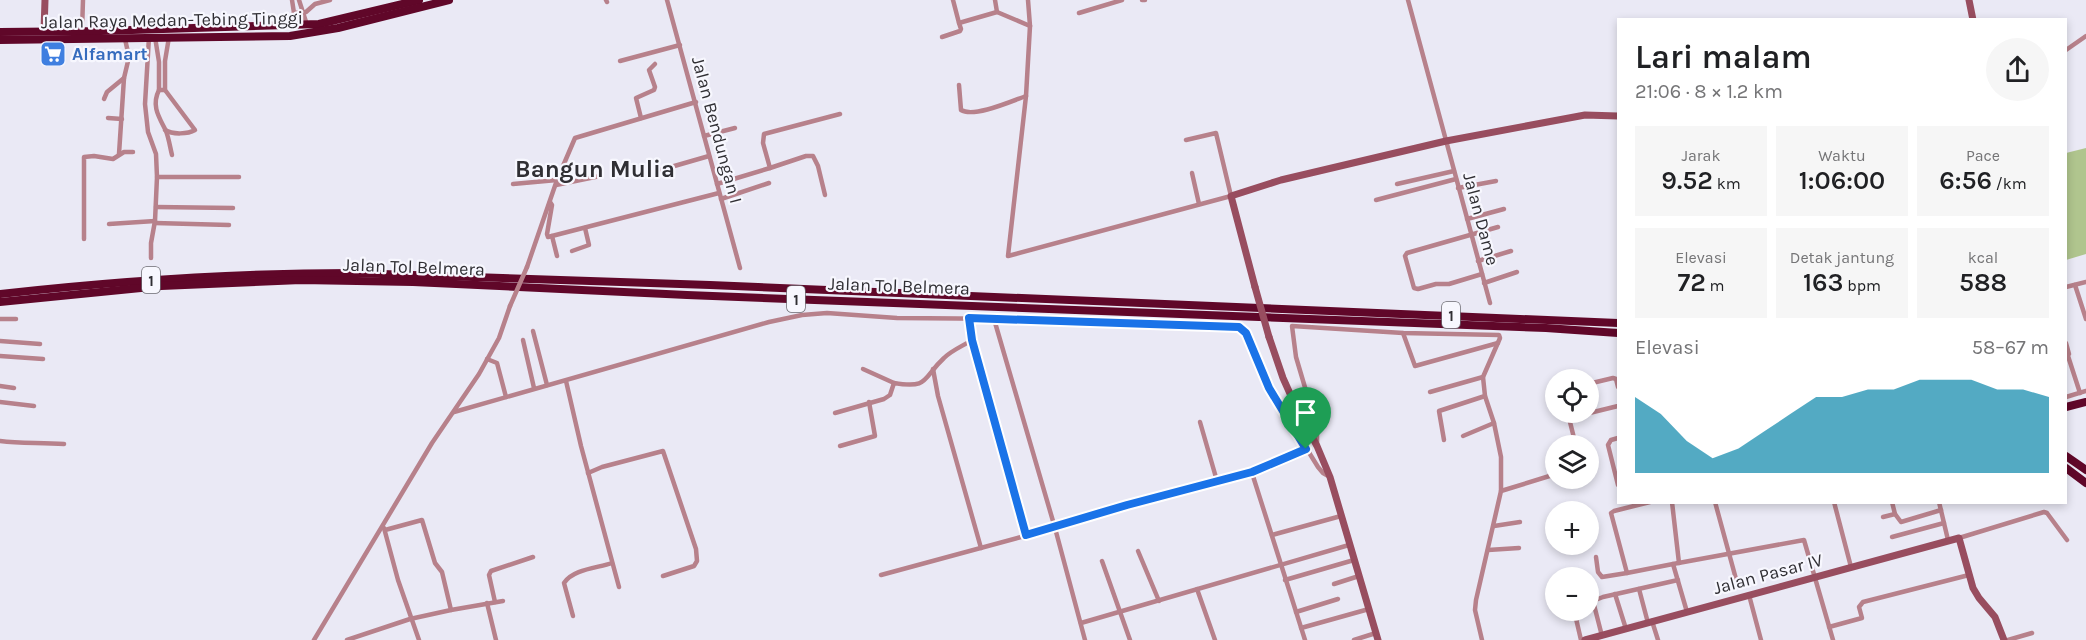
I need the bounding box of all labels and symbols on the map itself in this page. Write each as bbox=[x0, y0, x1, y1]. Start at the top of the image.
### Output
street label: Jalan Raya Medan-Tebing Tinggi bbox=[41, 7, 303, 33]
supermarket icon: Alfamart bbox=[38, 39, 68, 69]
place label: Alfamart bbox=[72, 43, 148, 65]
street label: Jalan Bendungan I bbox=[687, 54, 747, 206]
district label: Bangun Mulia bbox=[515, 155, 675, 183]
street label: Jalan Dame bbox=[1458, 170, 1504, 268]
street label: Jalan Tol Belmera bbox=[343, 254, 485, 280]
road number: 1 bbox=[142, 267, 160, 293]
street label: Jalan Tol Belmera bbox=[828, 273, 970, 299]
road number: 1 bbox=[787, 286, 805, 312]
road number: 1 bbox=[1442, 302, 1460, 328]
pin bbox=[1280, 387, 1331, 449]
street label: Jalan Pasar IV bbox=[1711, 549, 1825, 599]

